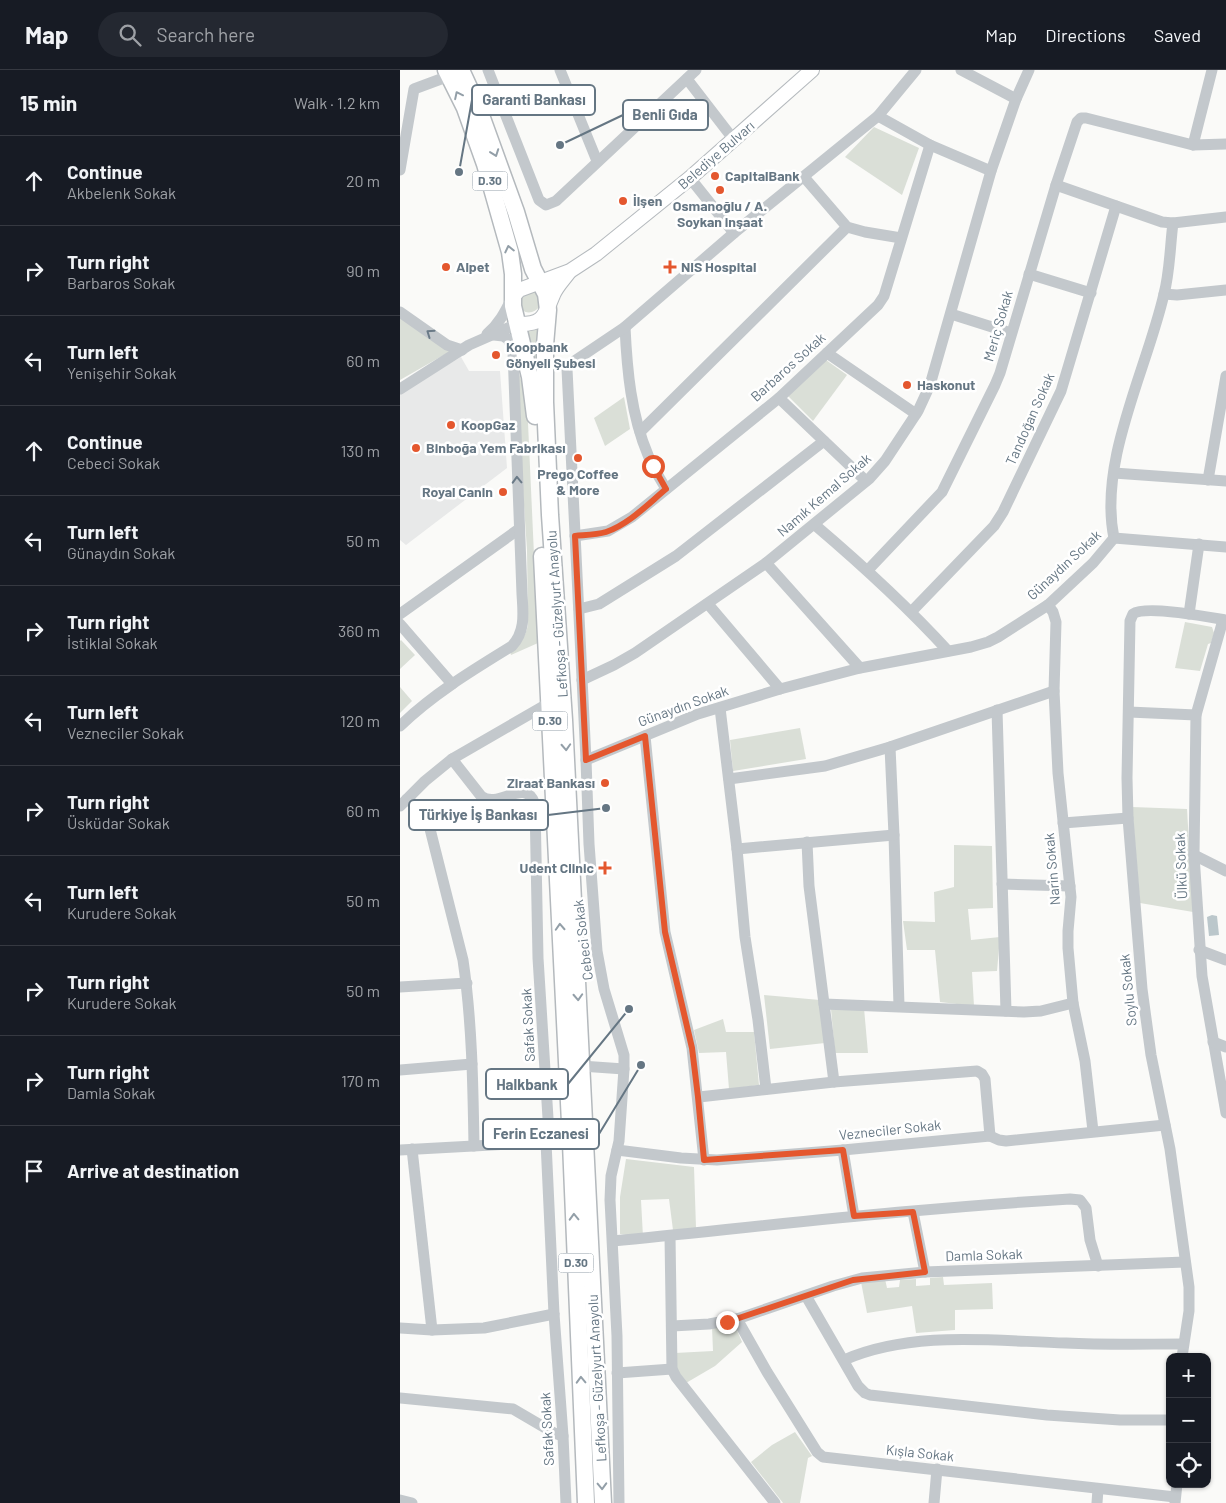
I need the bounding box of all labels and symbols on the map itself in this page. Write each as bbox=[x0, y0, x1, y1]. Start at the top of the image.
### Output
callout: Garanti Bankası bbox=[472, 85, 595, 115]
text: Garanti Bankası bbox=[482, 90, 586, 108]
one-way arrow bbox=[454, 91, 465, 100]
callout: Benli Gıda bbox=[623, 100, 708, 130]
text: Benli Gıda bbox=[632, 105, 698, 123]
street label: Belediye Bulvarı bbox=[674, 117, 757, 192]
one-way arrow bbox=[489, 148, 499, 156]
place label: CapitalBank bbox=[725, 167, 800, 184]
marker: CapitalBank bbox=[709, 170, 721, 182]
road number: D.30 bbox=[472, 172, 508, 190]
marker: Osmanoğlu / A. Soykan inşaat bbox=[714, 184, 726, 196]
place label: İlşen bbox=[633, 192, 662, 209]
marker: İlşen bbox=[617, 195, 629, 207]
place label: Osmanoğlu / A. Soykan inşaat bbox=[673, 197, 767, 230]
one-way arrow bbox=[504, 244, 515, 253]
place label: Alpet bbox=[456, 258, 490, 275]
place label: NIS Hospital bbox=[681, 258, 756, 275]
marker: NIS Hospital bbox=[663, 260, 677, 274]
marker: Alpet bbox=[440, 261, 452, 273]
street label: Meriç Sokak bbox=[979, 288, 1016, 363]
street label: Barbaros Sokak bbox=[747, 329, 829, 405]
one-way arrow bbox=[426, 330, 436, 339]
place label: Koopbank Gönyeli Şubesi bbox=[506, 338, 596, 371]
marker: Koopbank Gönyeli Şubesi bbox=[490, 349, 502, 361]
street label: Tandoğan Sokak bbox=[1002, 370, 1058, 468]
place label: Haskonut bbox=[917, 376, 975, 393]
marker: Haskonut bbox=[901, 379, 913, 391]
place label: KoopGaz bbox=[461, 416, 516, 433]
marker: KoopGaz bbox=[445, 419, 457, 431]
place label: Binboğa Yem Fabrikası bbox=[426, 439, 566, 456]
marker: Binboğa Yem Fabrikası bbox=[410, 442, 422, 454]
street label: Namık Kemal Sokak bbox=[773, 449, 874, 540]
marker: Prego Coffee & More bbox=[572, 452, 584, 464]
route start bbox=[642, 455, 665, 478]
place label: Prego Coffee & More bbox=[537, 465, 619, 498]
one-way arrow bbox=[512, 476, 522, 484]
place label: Royal Canin bbox=[422, 483, 493, 500]
marker: Royal Canin bbox=[497, 486, 509, 498]
street label: Günaydın Sokak bbox=[1023, 526, 1104, 603]
street label: Lefkoşa - Güzelyurt Anayolu bbox=[542, 530, 571, 698]
street label: Günaydın Sokak bbox=[635, 681, 730, 730]
road number: D.30 bbox=[532, 711, 568, 730]
one-way arrow bbox=[560, 744, 571, 752]
place label: Ziraat Bankası bbox=[507, 774, 595, 791]
marker: Ziraat Bankası bbox=[599, 777, 611, 789]
callout: Türkiye İş Bankası bbox=[409, 800, 548, 830]
text: Türkiye İş Bankası bbox=[419, 805, 537, 823]
street label: Narin Sokak bbox=[1040, 832, 1063, 906]
street label: Ülkü Sokak bbox=[1171, 832, 1190, 900]
place label: Udent Clinic bbox=[520, 859, 594, 876]
marker: Udent Clinic bbox=[598, 861, 612, 875]
street label: Cebeci Sokak bbox=[569, 899, 596, 982]
one-way arrow bbox=[555, 922, 566, 930]
street label: Soylu Sokak bbox=[1115, 953, 1140, 1027]
street label: Safak Sokak bbox=[517, 988, 538, 1062]
one-way arrow bbox=[572, 993, 583, 1001]
callout: Halkbank bbox=[486, 1069, 568, 1099]
text: Halkbank bbox=[496, 1075, 558, 1093]
street label: Vezneciler Sokak bbox=[838, 1116, 942, 1143]
callout: Ferin Eczanesi bbox=[483, 1119, 599, 1149]
text: Ferin Eczanesi bbox=[493, 1124, 589, 1142]
one-way arrow bbox=[569, 1213, 580, 1221]
street label: Damla Sokak bbox=[945, 1245, 1023, 1264]
road number: D.30 bbox=[558, 1254, 594, 1272]
street label: Lefkoşa - Güzelyurt Anayolu bbox=[584, 1294, 609, 1462]
route end bbox=[716, 1311, 739, 1334]
one-way arrow bbox=[576, 1375, 586, 1383]
street label: Safak Sokak bbox=[536, 1392, 557, 1466]
street label: Kışla Sokak bbox=[885, 1440, 955, 1465]
one-way arrow bbox=[597, 1482, 607, 1490]

